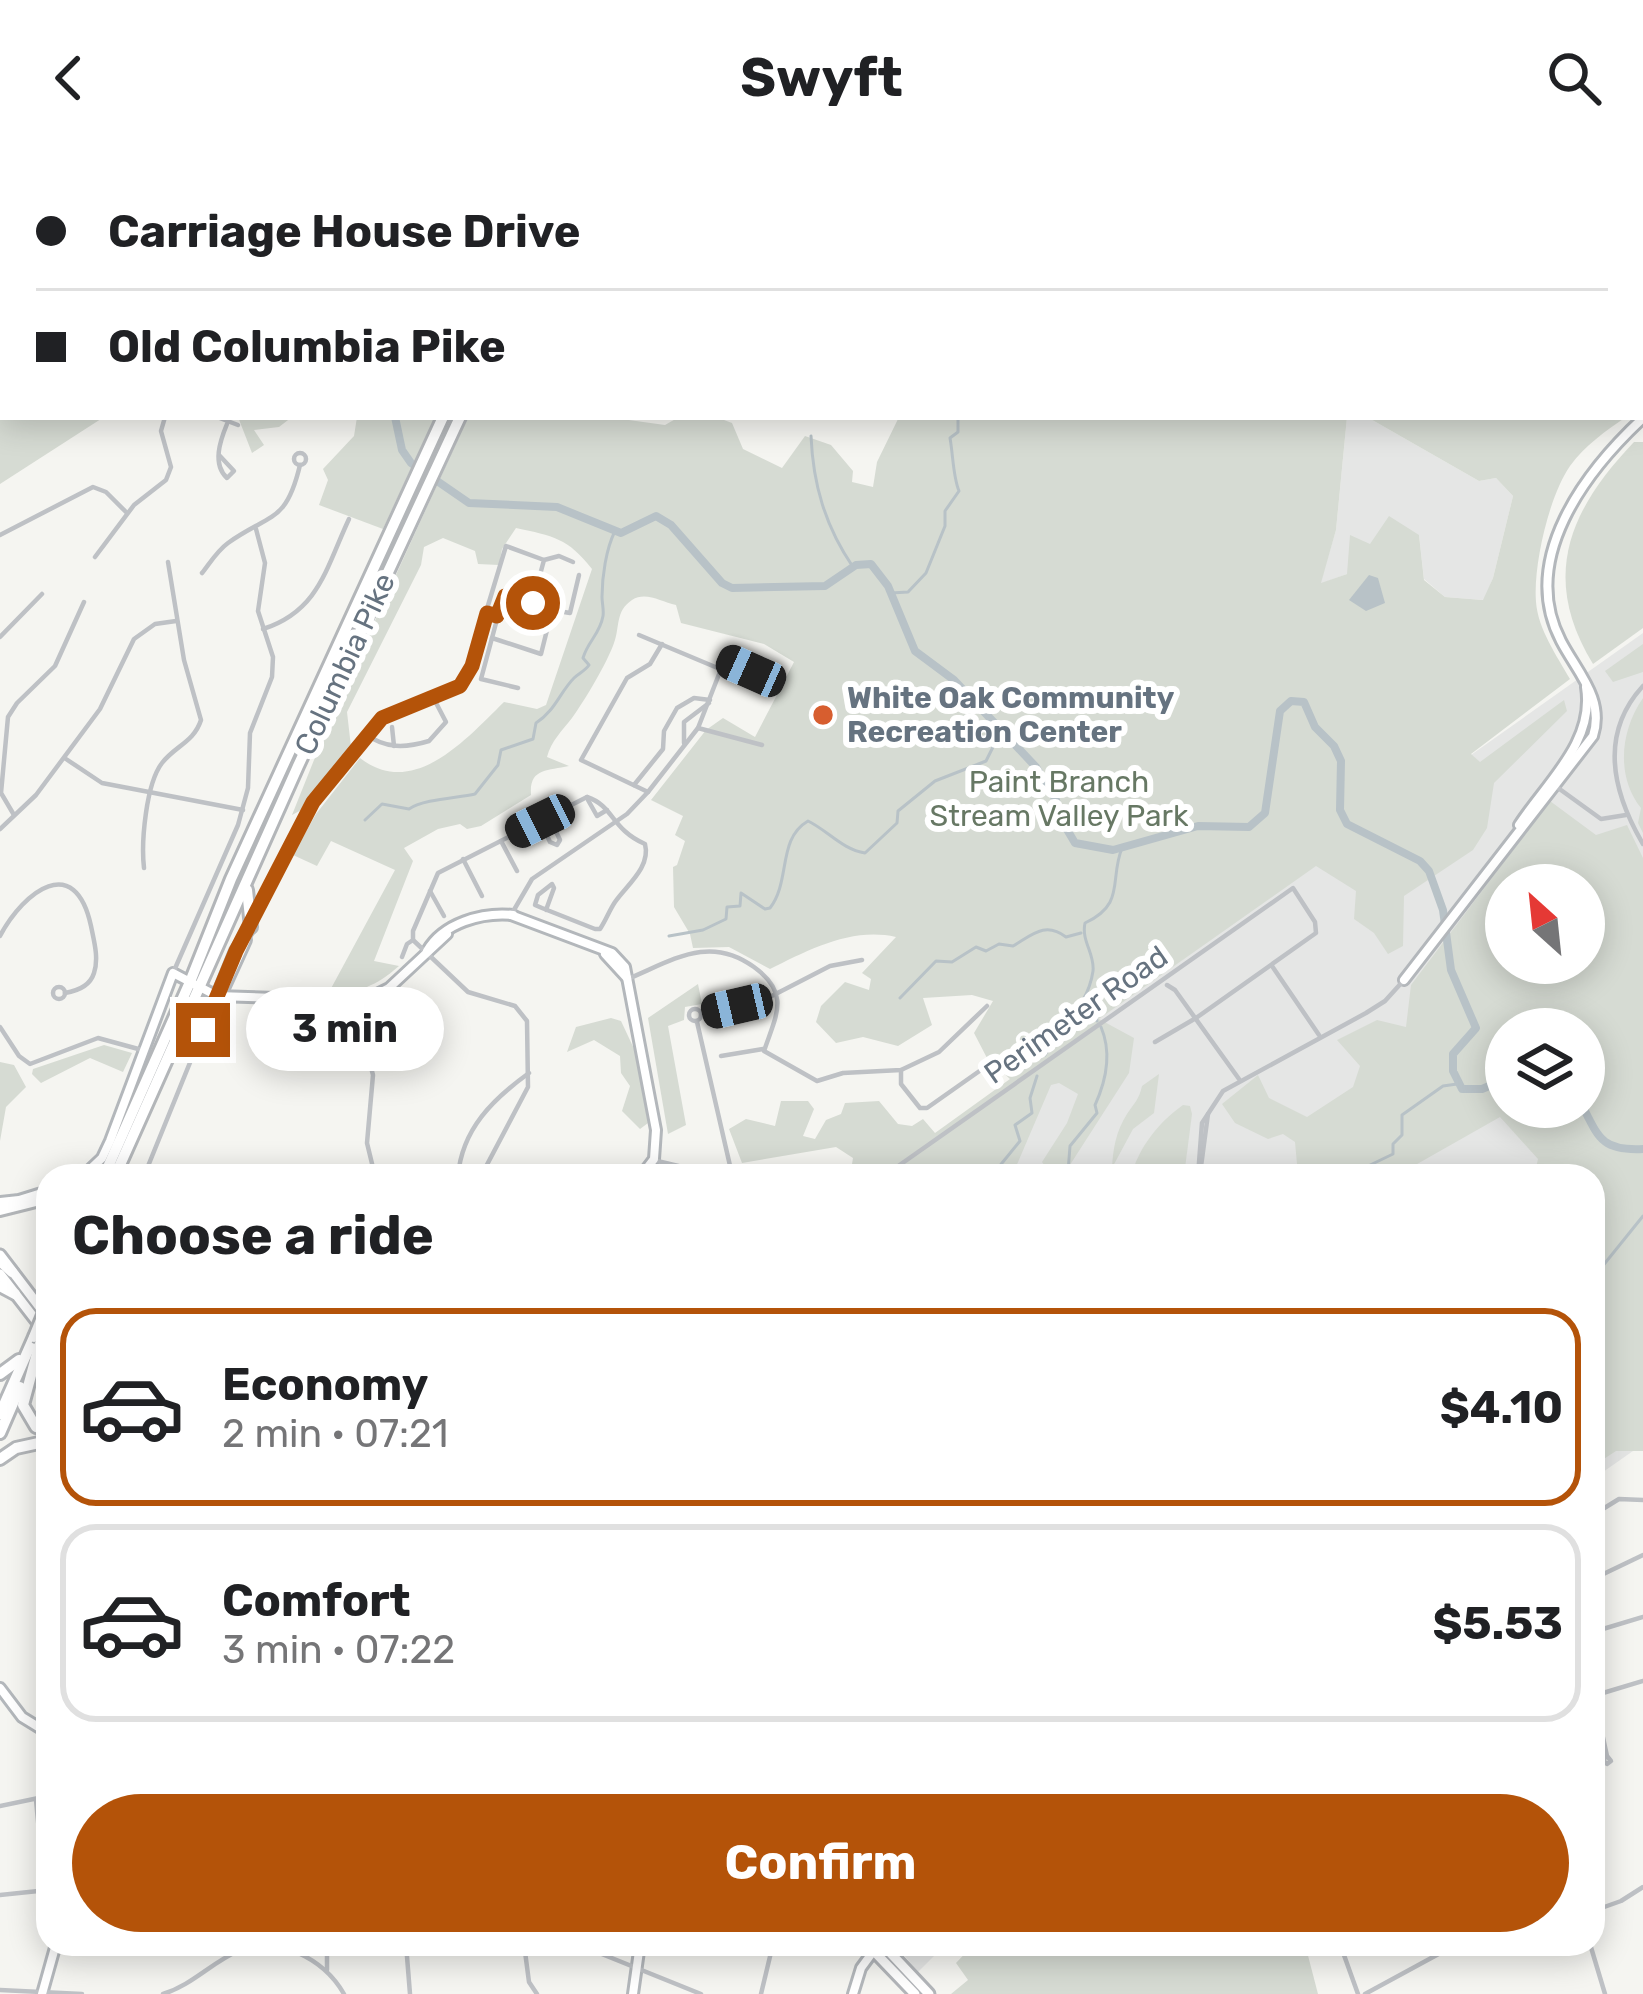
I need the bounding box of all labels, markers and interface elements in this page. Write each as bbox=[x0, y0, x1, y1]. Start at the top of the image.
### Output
icon: back bbox=[36, 45, 102, 111]
icon: search bbox=[1541, 45, 1607, 111]
text: Swyft bbox=[740, 46, 903, 110]
text: Carriage House Drive bbox=[108, 205, 580, 258]
text: Old Columbia Pike bbox=[108, 320, 506, 373]
street label: Columbia Pike bbox=[287, 567, 403, 761]
route start bbox=[506, 576, 560, 630]
car bbox=[711, 640, 791, 702]
place label: White Oak Community Recreation Center bbox=[847, 680, 1175, 750]
marker: White Oak Community Recreation Center bbox=[810, 702, 836, 728]
park label: Paint Branch Stream Valley Park bbox=[930, 764, 1189, 834]
car bbox=[500, 789, 580, 853]
north arrow bbox=[1485, 864, 1605, 984]
map controls bbox=[1485, 864, 1605, 1128]
street label: Perimeter Road bbox=[977, 938, 1175, 1092]
car bbox=[698, 980, 776, 1032]
callout: 3 min bbox=[245, 988, 443, 1072]
route end bbox=[176, 1003, 230, 1057]
text: 3 min bbox=[292, 1006, 398, 1052]
button: layers bbox=[1485, 1008, 1605, 1128]
text: Choose a ride bbox=[72, 1204, 434, 1268]
icon: car bbox=[78, 1353, 186, 1461]
text: Economy bbox=[222, 1358, 428, 1411]
text: $4.10 bbox=[1440, 1381, 1563, 1434]
text: 2 min · 07:21 bbox=[222, 1411, 449, 1457]
icon: car bbox=[78, 1569, 186, 1677]
text: Comfort bbox=[222, 1574, 411, 1627]
text: $5.53 bbox=[1433, 1597, 1563, 1650]
text: 3 min · 07:22 bbox=[222, 1627, 455, 1673]
button: Confirm bbox=[72, 1794, 1569, 1932]

